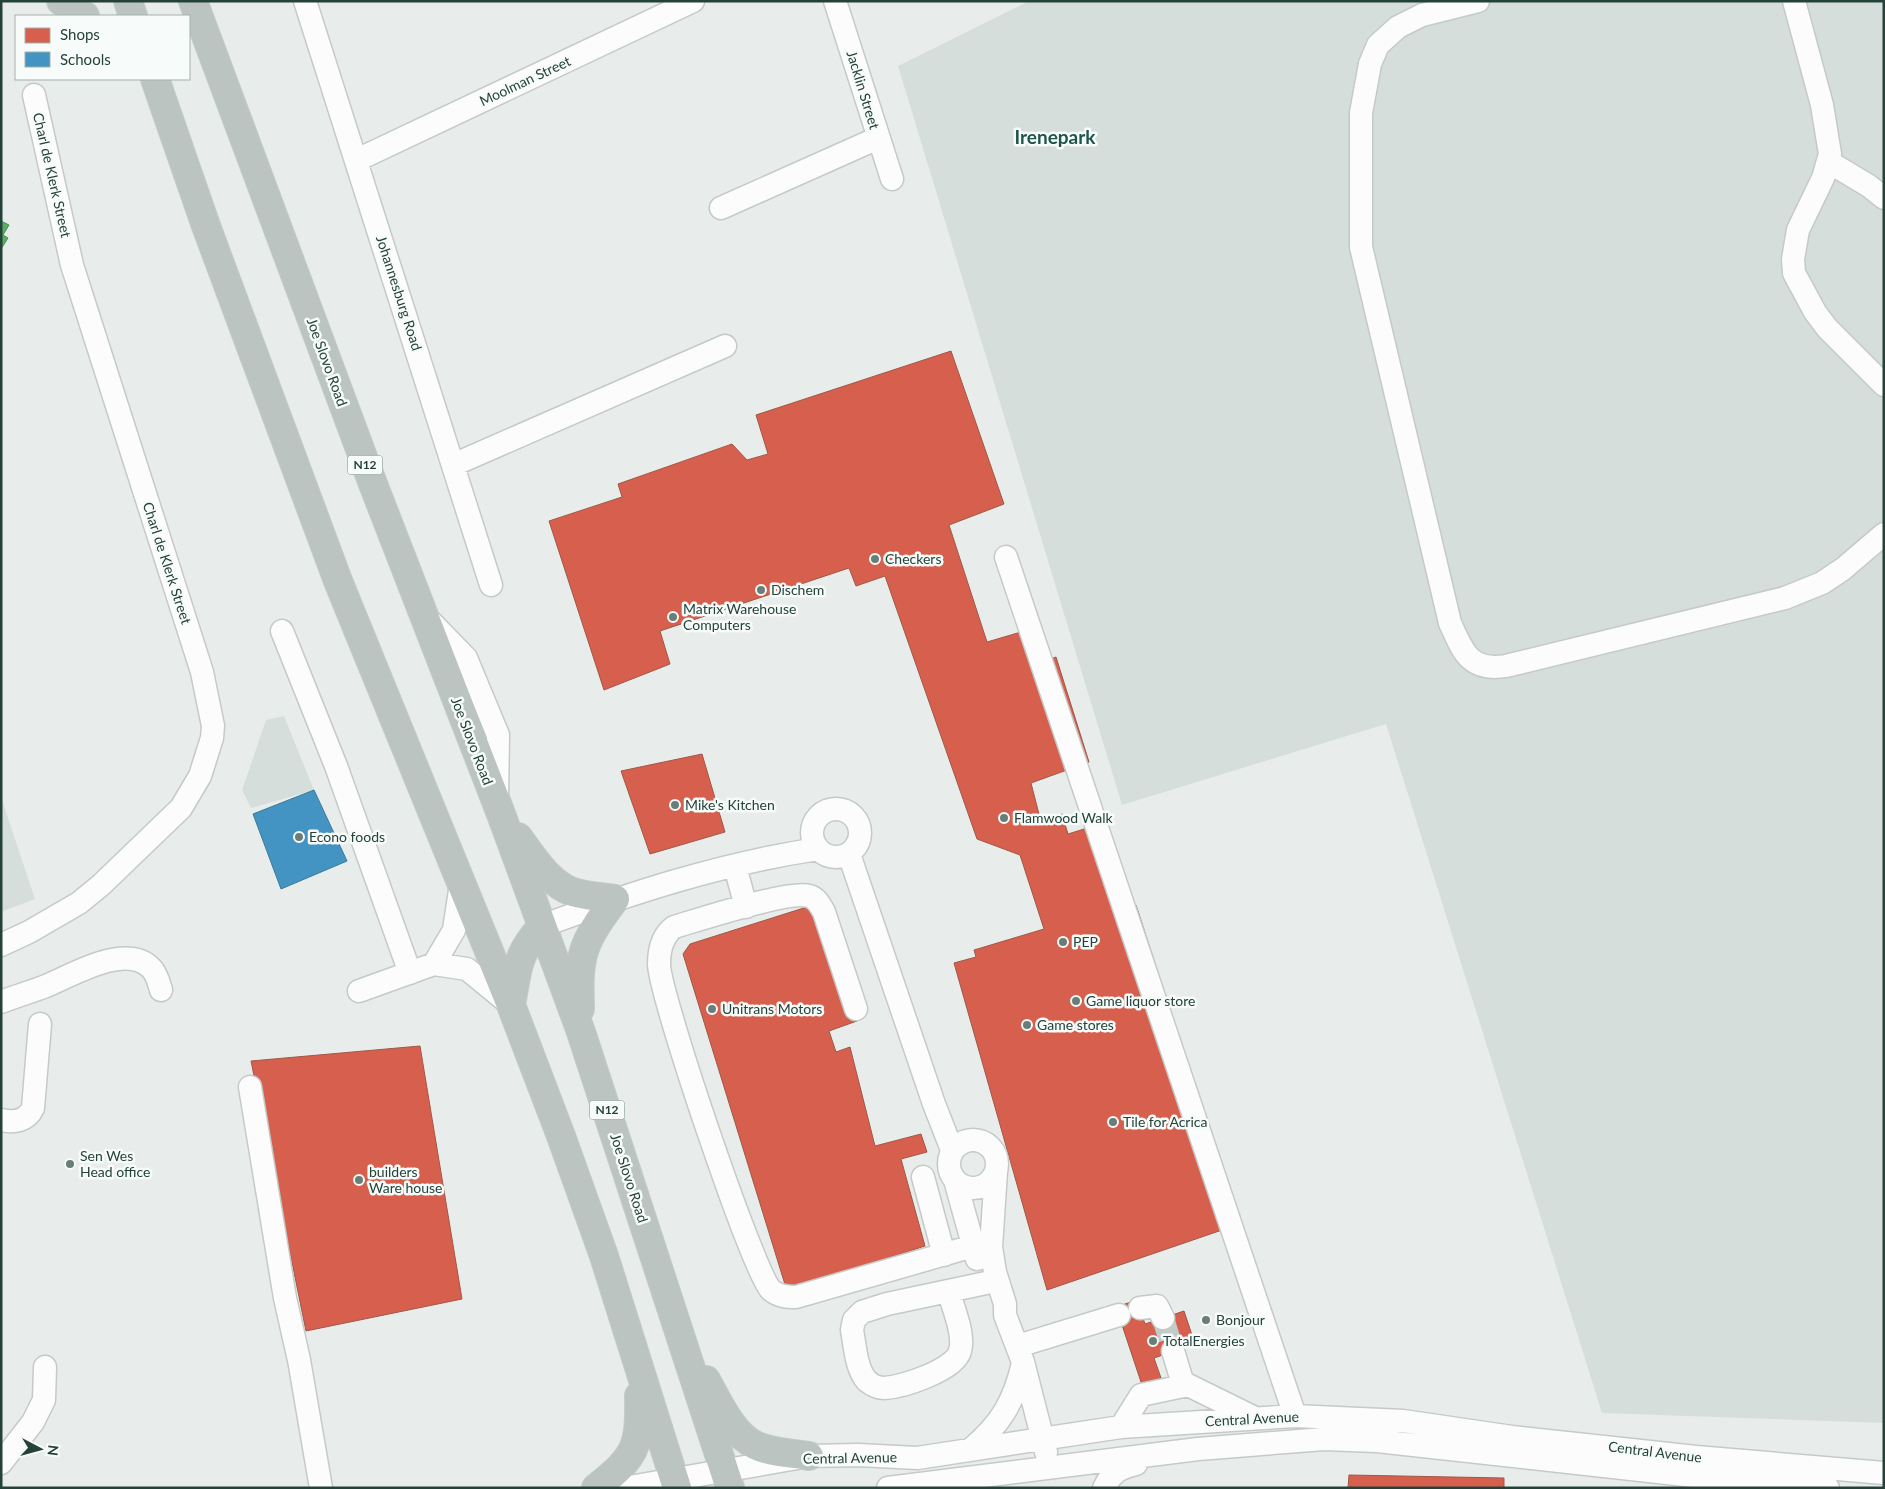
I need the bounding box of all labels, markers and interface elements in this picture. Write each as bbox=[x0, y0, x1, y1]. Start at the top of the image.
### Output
legend bbox=[15, 15, 190, 80]
text: Shops bbox=[60, 25, 100, 43]
street label: Jacklin Street bbox=[843, 48, 883, 131]
text: Schools bbox=[60, 50, 111, 68]
street label: Moolman Street bbox=[476, 52, 573, 109]
street label: Charl de Klerk Street bbox=[30, 111, 75, 239]
district label: Irenepark bbox=[1015, 125, 1096, 148]
street label: Johannesburg Road bbox=[373, 233, 426, 353]
street label: Joe Slovo Road bbox=[304, 315, 351, 408]
road number: N12 bbox=[348, 456, 382, 474]
street label: Charl de Klerk Street bbox=[140, 500, 195, 626]
place label: Checkers bbox=[885, 550, 941, 567]
marker: Checkers bbox=[869, 553, 881, 565]
place label: Dischem bbox=[771, 581, 824, 598]
marker: Dischem bbox=[755, 584, 767, 596]
place label: Matrix Warehouse Computers bbox=[683, 600, 796, 633]
marker: Matrix Warehouse Computers bbox=[667, 611, 679, 623]
street label: Joe Slovo Road bbox=[448, 695, 497, 787]
place label: Mike's Kitchen bbox=[685, 796, 775, 813]
marker: Mike's Kitchen bbox=[669, 799, 681, 811]
place label: Flamwood Walk bbox=[1014, 809, 1114, 826]
marker: Flamwood Walk bbox=[998, 812, 1010, 824]
place label: Econo foods bbox=[309, 828, 385, 845]
marker: Econo foods bbox=[293, 831, 305, 843]
place label: PEP bbox=[1073, 933, 1098, 950]
marker: PEP bbox=[1057, 936, 1069, 948]
place label: Game liquor store bbox=[1086, 992, 1195, 1009]
marker: Game liquor store bbox=[1070, 995, 1082, 1007]
place label: Unitrans Motors bbox=[722, 1000, 822, 1017]
marker: Unitrans Motors bbox=[706, 1003, 718, 1015]
place label: Game stores bbox=[1037, 1016, 1114, 1033]
marker: Game stores bbox=[1021, 1019, 1033, 1031]
road number: N12 bbox=[590, 1100, 624, 1120]
place label: Tile for Acrica bbox=[1123, 1113, 1208, 1130]
marker: Tile for Acrica bbox=[1107, 1116, 1119, 1128]
street label: Joe Slovo Road bbox=[607, 1131, 652, 1225]
place label: Sen Wes Head office bbox=[80, 1147, 150, 1180]
marker: Sen Wes Head office bbox=[64, 1158, 76, 1170]
place label: builders Ware house bbox=[369, 1163, 442, 1196]
marker: builders Ware house bbox=[353, 1174, 365, 1186]
place label: Bonjour bbox=[1216, 1311, 1265, 1328]
marker: Bonjour bbox=[1200, 1314, 1212, 1326]
place label: TotalEnergies bbox=[1163, 1332, 1245, 1349]
marker: TotalEnergies bbox=[1147, 1335, 1159, 1347]
street label: Central Avenue bbox=[1205, 1408, 1299, 1429]
north arrow bbox=[15, 1424, 65, 1474]
street label: Central Avenue bbox=[1607, 1437, 1703, 1466]
text: N bbox=[44, 1444, 62, 1457]
street label: Central Avenue bbox=[803, 1448, 897, 1467]

